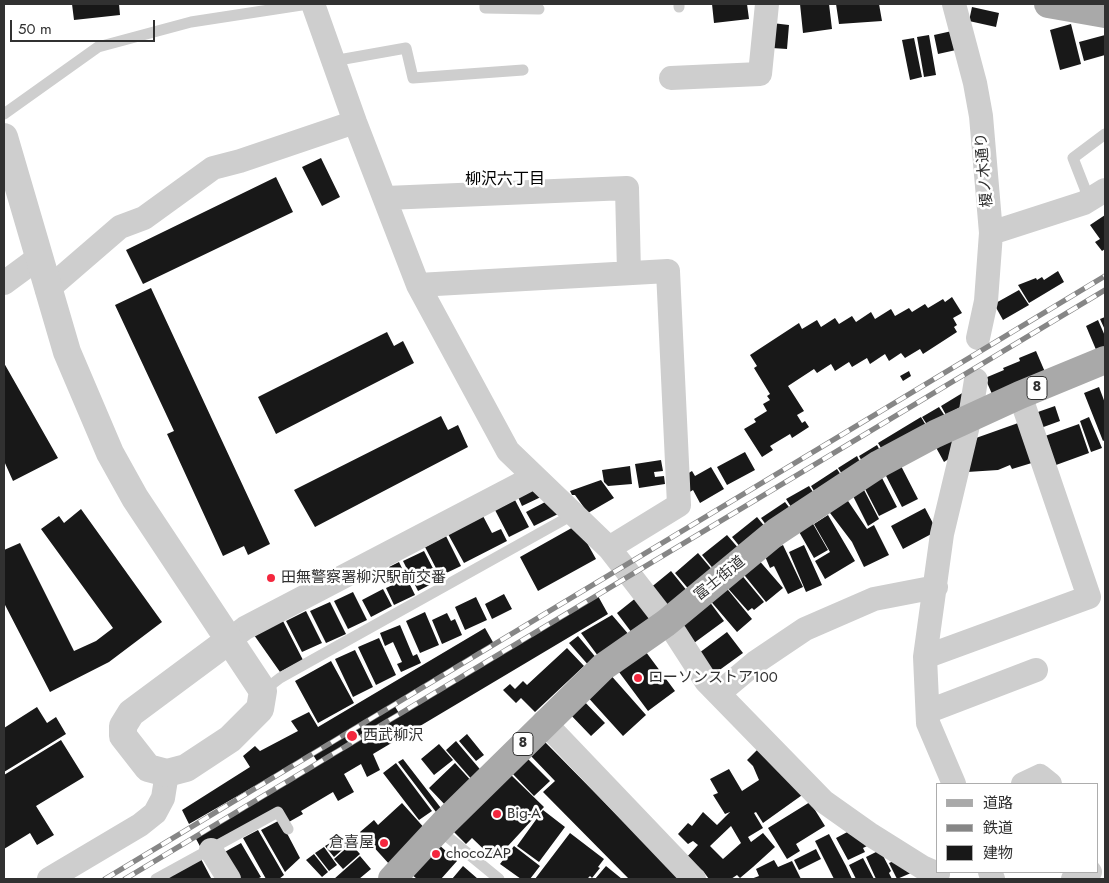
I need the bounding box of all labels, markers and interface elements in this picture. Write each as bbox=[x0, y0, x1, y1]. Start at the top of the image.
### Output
scale bar bbox=[12, 10, 158, 42]
text: 50 m bbox=[18, 18, 52, 40]
street label: 榎ノ木通り bbox=[973, 132, 997, 208]
district label: 柳沢六丁目 bbox=[465, 170, 545, 190]
road number: 8 bbox=[1027, 376, 1047, 399]
street label: 富士街道 bbox=[691, 553, 749, 605]
place label: 田無警察署柳沢駅前交番 bbox=[281, 569, 446, 587]
marker: 田無警察署柳沢駅前交番 bbox=[265, 572, 277, 584]
place label: ローソンストア100 bbox=[648, 669, 778, 687]
marker: ローソンストア100 bbox=[632, 672, 644, 684]
place label: 西武柳沢 bbox=[363, 727, 423, 745]
marker: 西武柳沢 bbox=[345, 729, 359, 743]
road number: 8 bbox=[513, 732, 533, 756]
legend bbox=[936, 783, 1099, 873]
text: 道路 bbox=[983, 792, 1013, 814]
place label: Big-A bbox=[507, 805, 541, 823]
marker: Big-A bbox=[491, 808, 503, 820]
text: 鉄道 bbox=[983, 817, 1013, 839]
place label: 倉喜屋 bbox=[329, 834, 374, 852]
marker: 倉喜屋 bbox=[378, 837, 390, 849]
text: 建物 bbox=[983, 842, 1013, 864]
place label: chocoZAP bbox=[446, 845, 511, 863]
marker: chocoZAP bbox=[430, 848, 442, 860]

